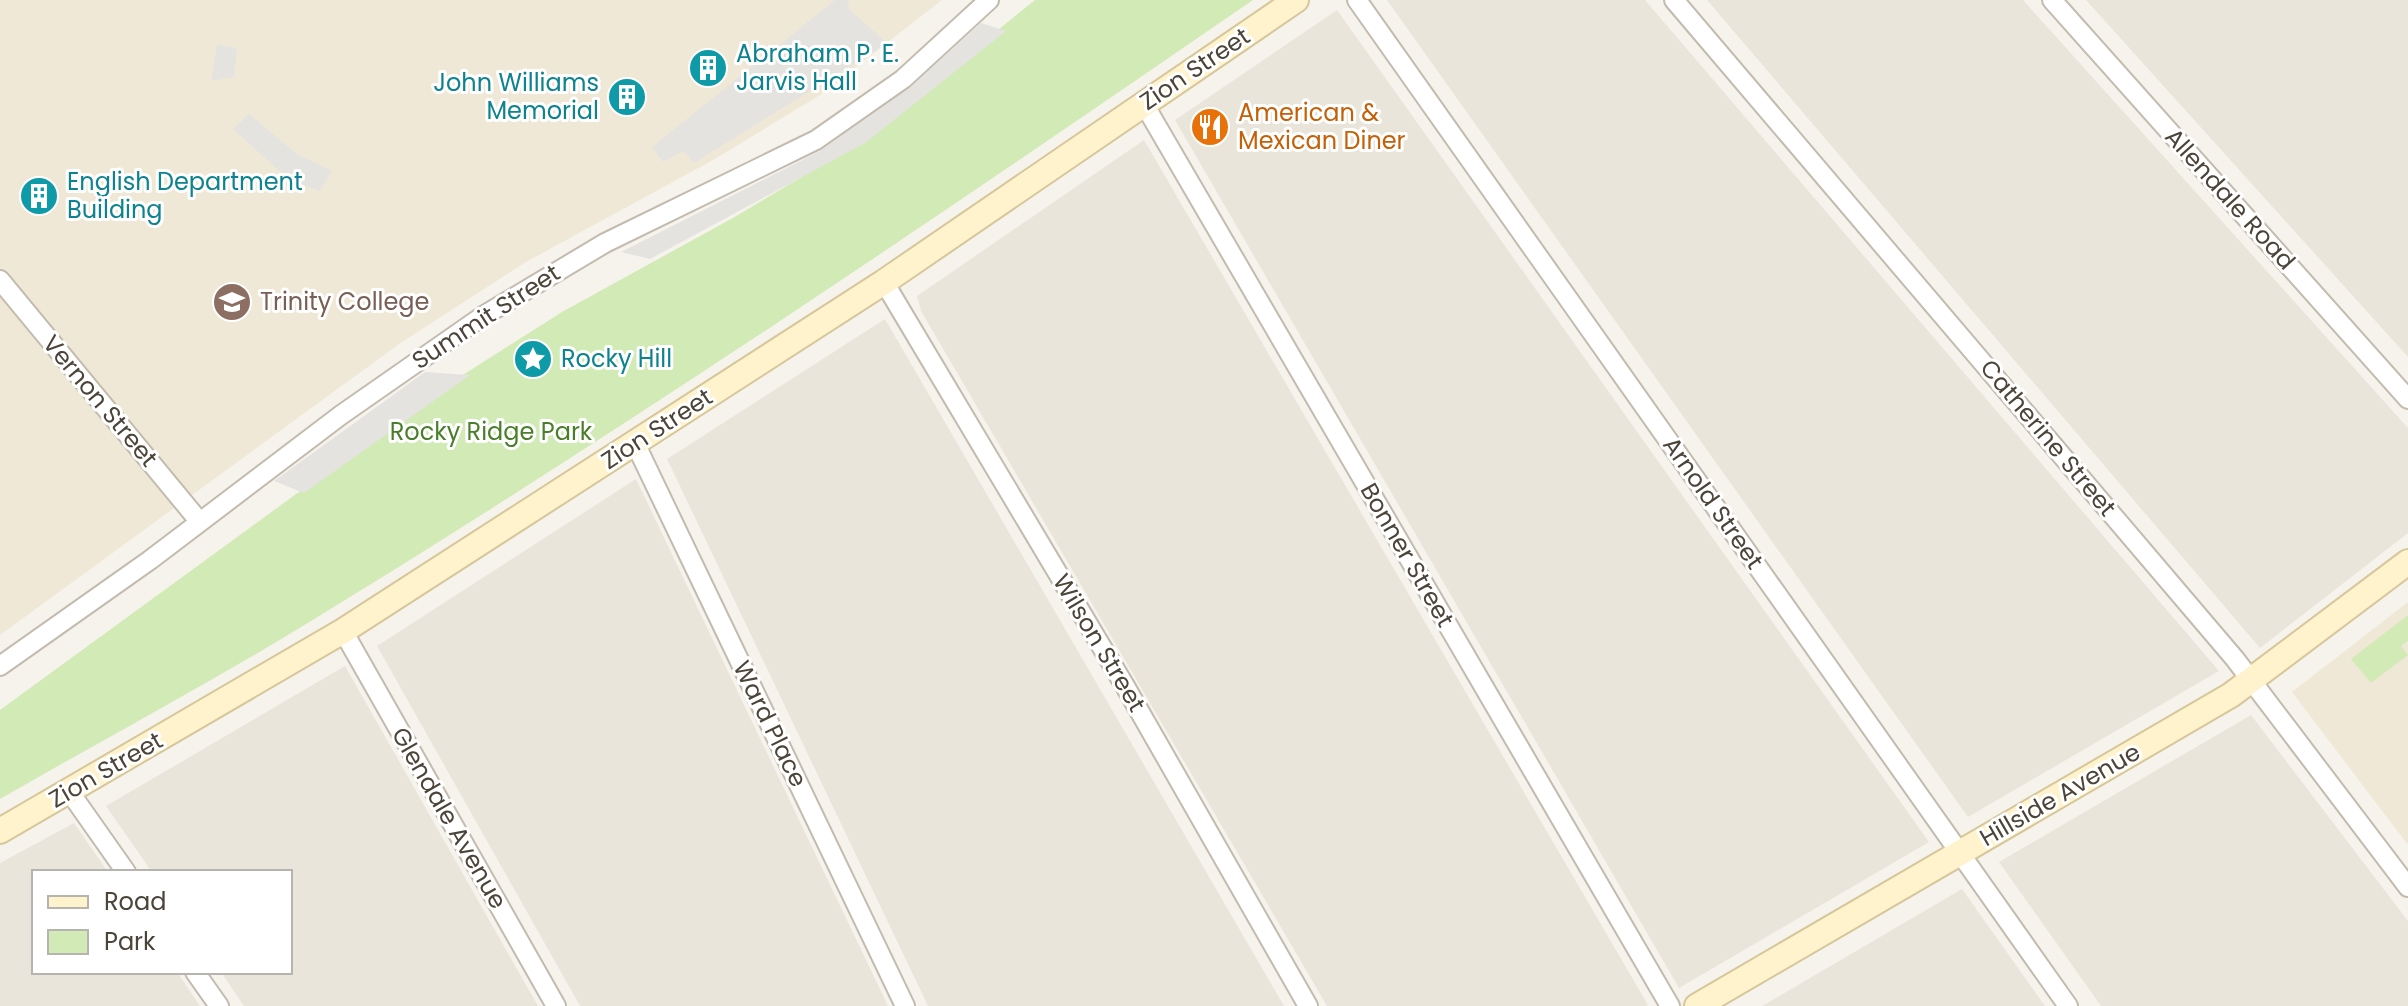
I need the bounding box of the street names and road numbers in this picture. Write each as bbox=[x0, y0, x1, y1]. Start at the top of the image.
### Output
street label: Zion Street bbox=[1133, 20, 1256, 118]
street label: Allendale Road bbox=[2158, 121, 2303, 277]
street label: Summit Street bbox=[405, 256, 566, 377]
street label: Vernon Street bbox=[35, 328, 165, 474]
street label: Catherine Street bbox=[1973, 352, 2124, 523]
street label: Zion Street bbox=[595, 380, 719, 477]
street label: Arnold Street bbox=[1656, 430, 1771, 576]
street label: Bonner Street bbox=[1353, 477, 1462, 633]
street label: Wilson Street bbox=[1045, 568, 1154, 718]
street label: Ward Place bbox=[726, 655, 815, 792]
street label: Glendale Avenue bbox=[384, 721, 515, 915]
street label: Zion Street bbox=[43, 724, 169, 815]
street label: Hillside Avenue bbox=[1973, 735, 2146, 854]

